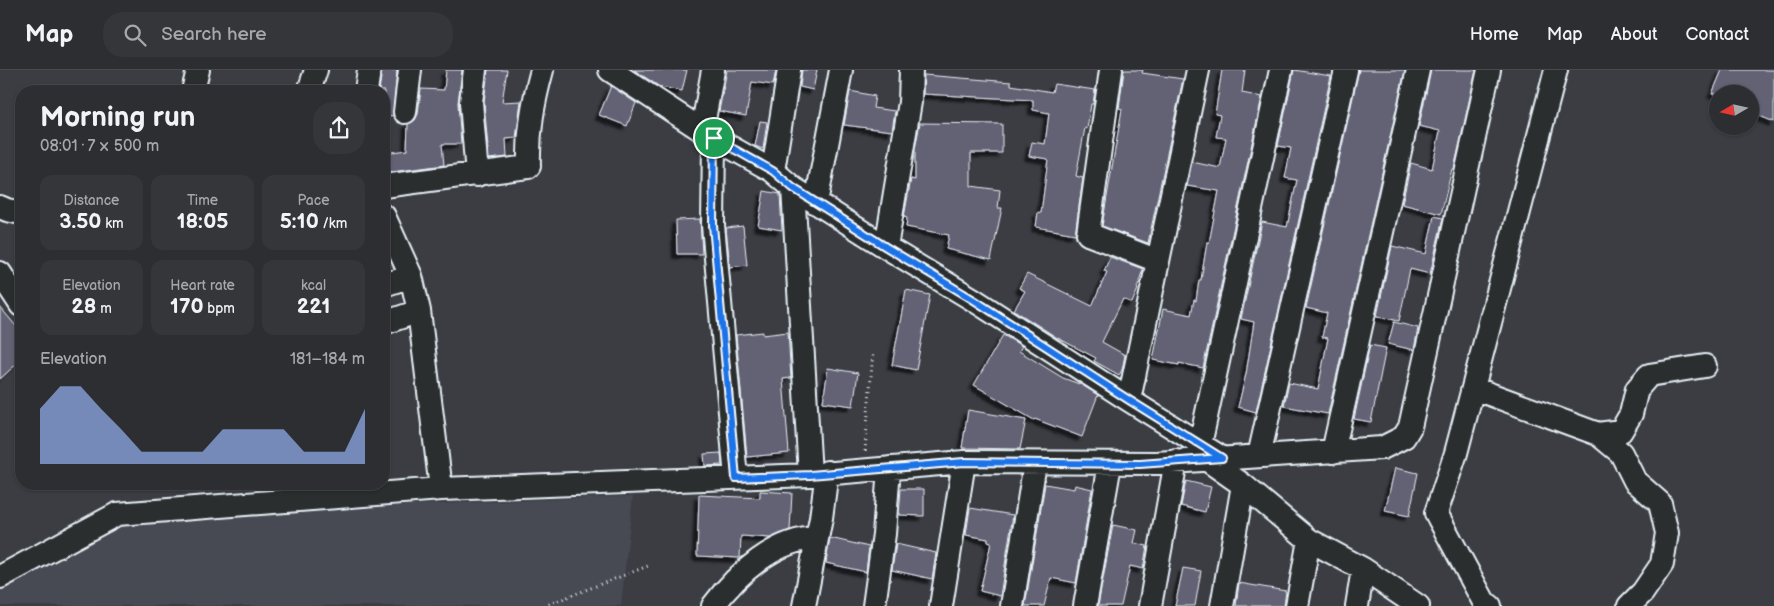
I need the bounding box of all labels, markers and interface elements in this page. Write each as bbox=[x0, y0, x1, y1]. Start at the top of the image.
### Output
search box bbox=[103, 12, 453, 57]
text: Map bbox=[25, 20, 73, 49]
icon: search bbox=[121, 21, 149, 49]
text: Search here bbox=[161, 23, 267, 46]
text: Home bbox=[1470, 24, 1519, 45]
text: Map bbox=[1547, 24, 1583, 45]
text: About bbox=[1611, 24, 1658, 45]
text: Contact bbox=[1686, 24, 1749, 45]
north arrow bbox=[1709, 85, 1759, 135]
map controls bbox=[1709, 85, 1759, 135]
text: Morning run bbox=[40, 101, 195, 134]
button: share bbox=[313, 102, 365, 154]
pin bbox=[693, 117, 735, 159]
icon: arrive bbox=[700, 124, 728, 152]
text: 08:01 · 7 × 500 m bbox=[40, 137, 159, 156]
text: Distance bbox=[64, 192, 119, 209]
text: Time bbox=[187, 192, 218, 209]
text: Pace bbox=[298, 192, 329, 209]
text: 3.50 bbox=[59, 209, 101, 234]
text: 18:05 bbox=[177, 209, 228, 234]
text: 5:10 bbox=[280, 209, 319, 234]
text: km bbox=[101, 215, 124, 232]
text: /km bbox=[319, 215, 347, 232]
text: Elevation bbox=[62, 277, 121, 294]
text: Heart rate bbox=[170, 277, 235, 294]
text: kcal bbox=[301, 277, 326, 294]
text: 28 bbox=[71, 294, 96, 319]
text: 170 bbox=[170, 294, 204, 319]
text: 221 bbox=[297, 294, 330, 319]
text: m bbox=[96, 300, 112, 317]
text: bpm bbox=[204, 300, 235, 317]
text: Elevation bbox=[40, 350, 107, 369]
text: 181–184 m bbox=[290, 350, 365, 369]

